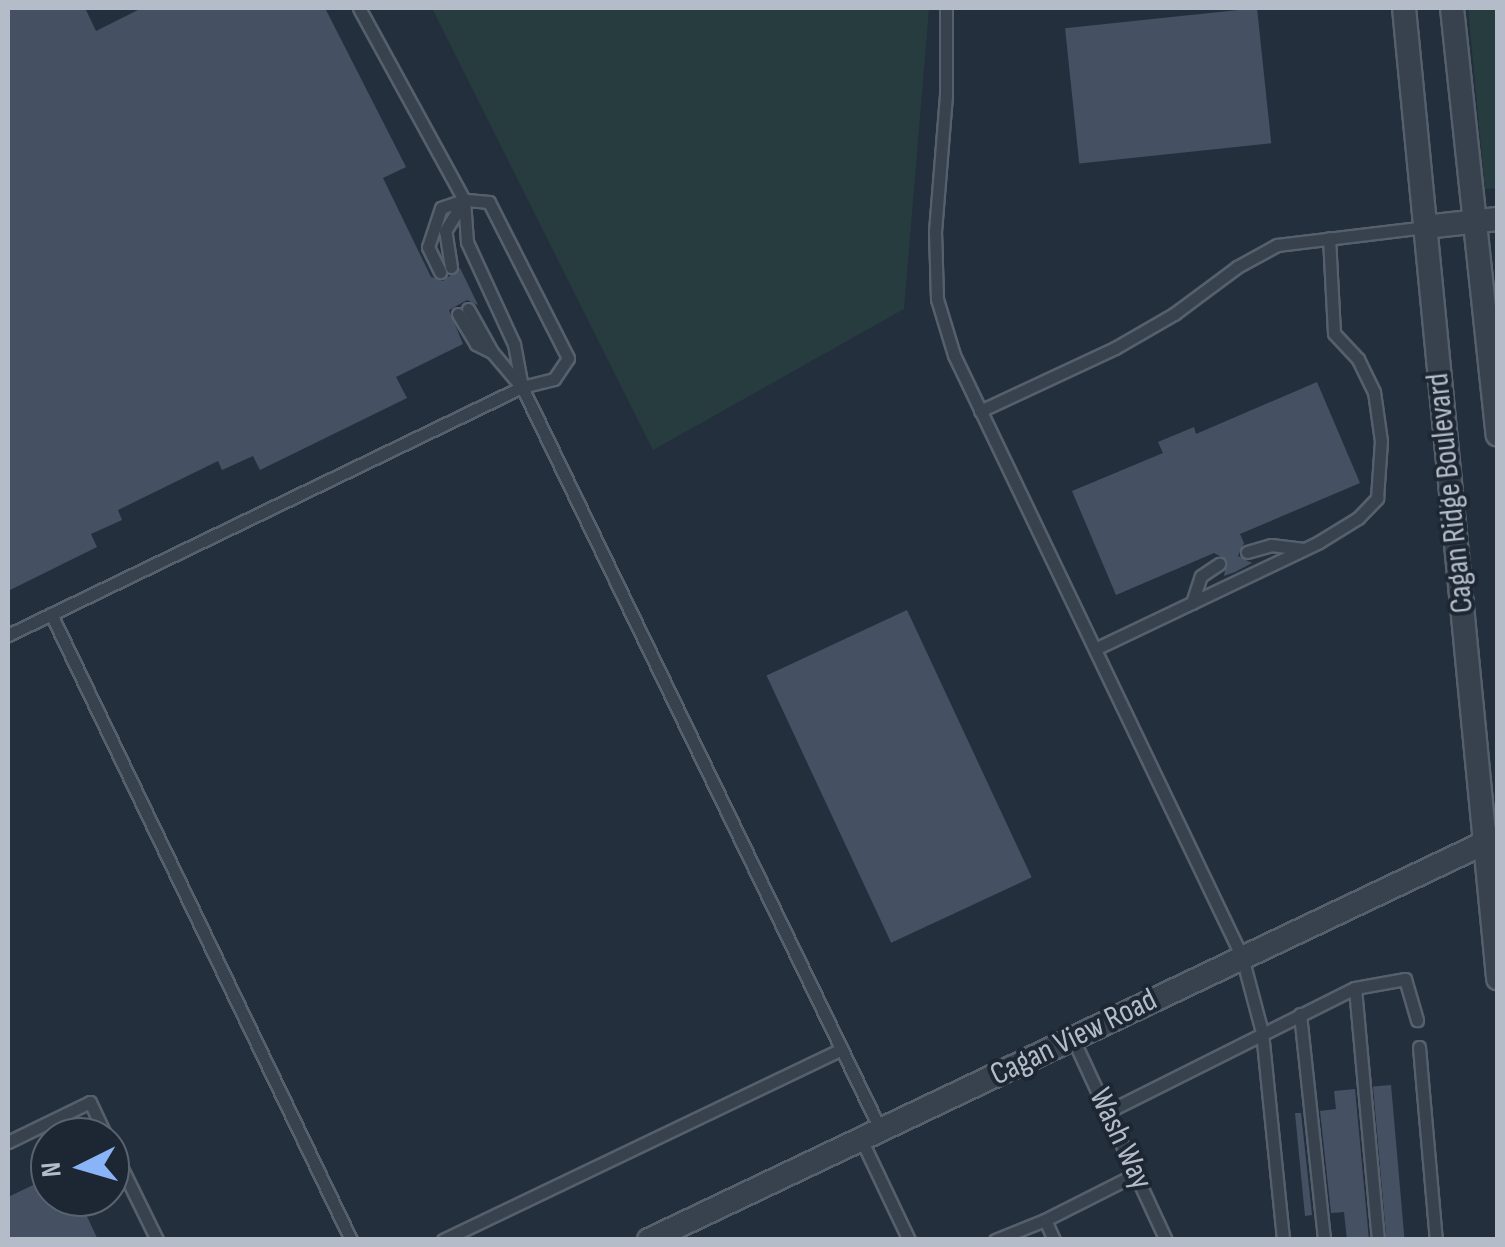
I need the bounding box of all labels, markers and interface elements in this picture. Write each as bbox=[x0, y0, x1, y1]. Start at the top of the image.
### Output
street label: Cagan Ridge Boulevard bbox=[1419, 371, 1483, 615]
street label: Cagan View Road bbox=[985, 981, 1163, 1095]
street label: Wash Way bbox=[1080, 1082, 1160, 1196]
north arrow bbox=[30, 1117, 130, 1217]
text: N bbox=[35, 1161, 69, 1178]

